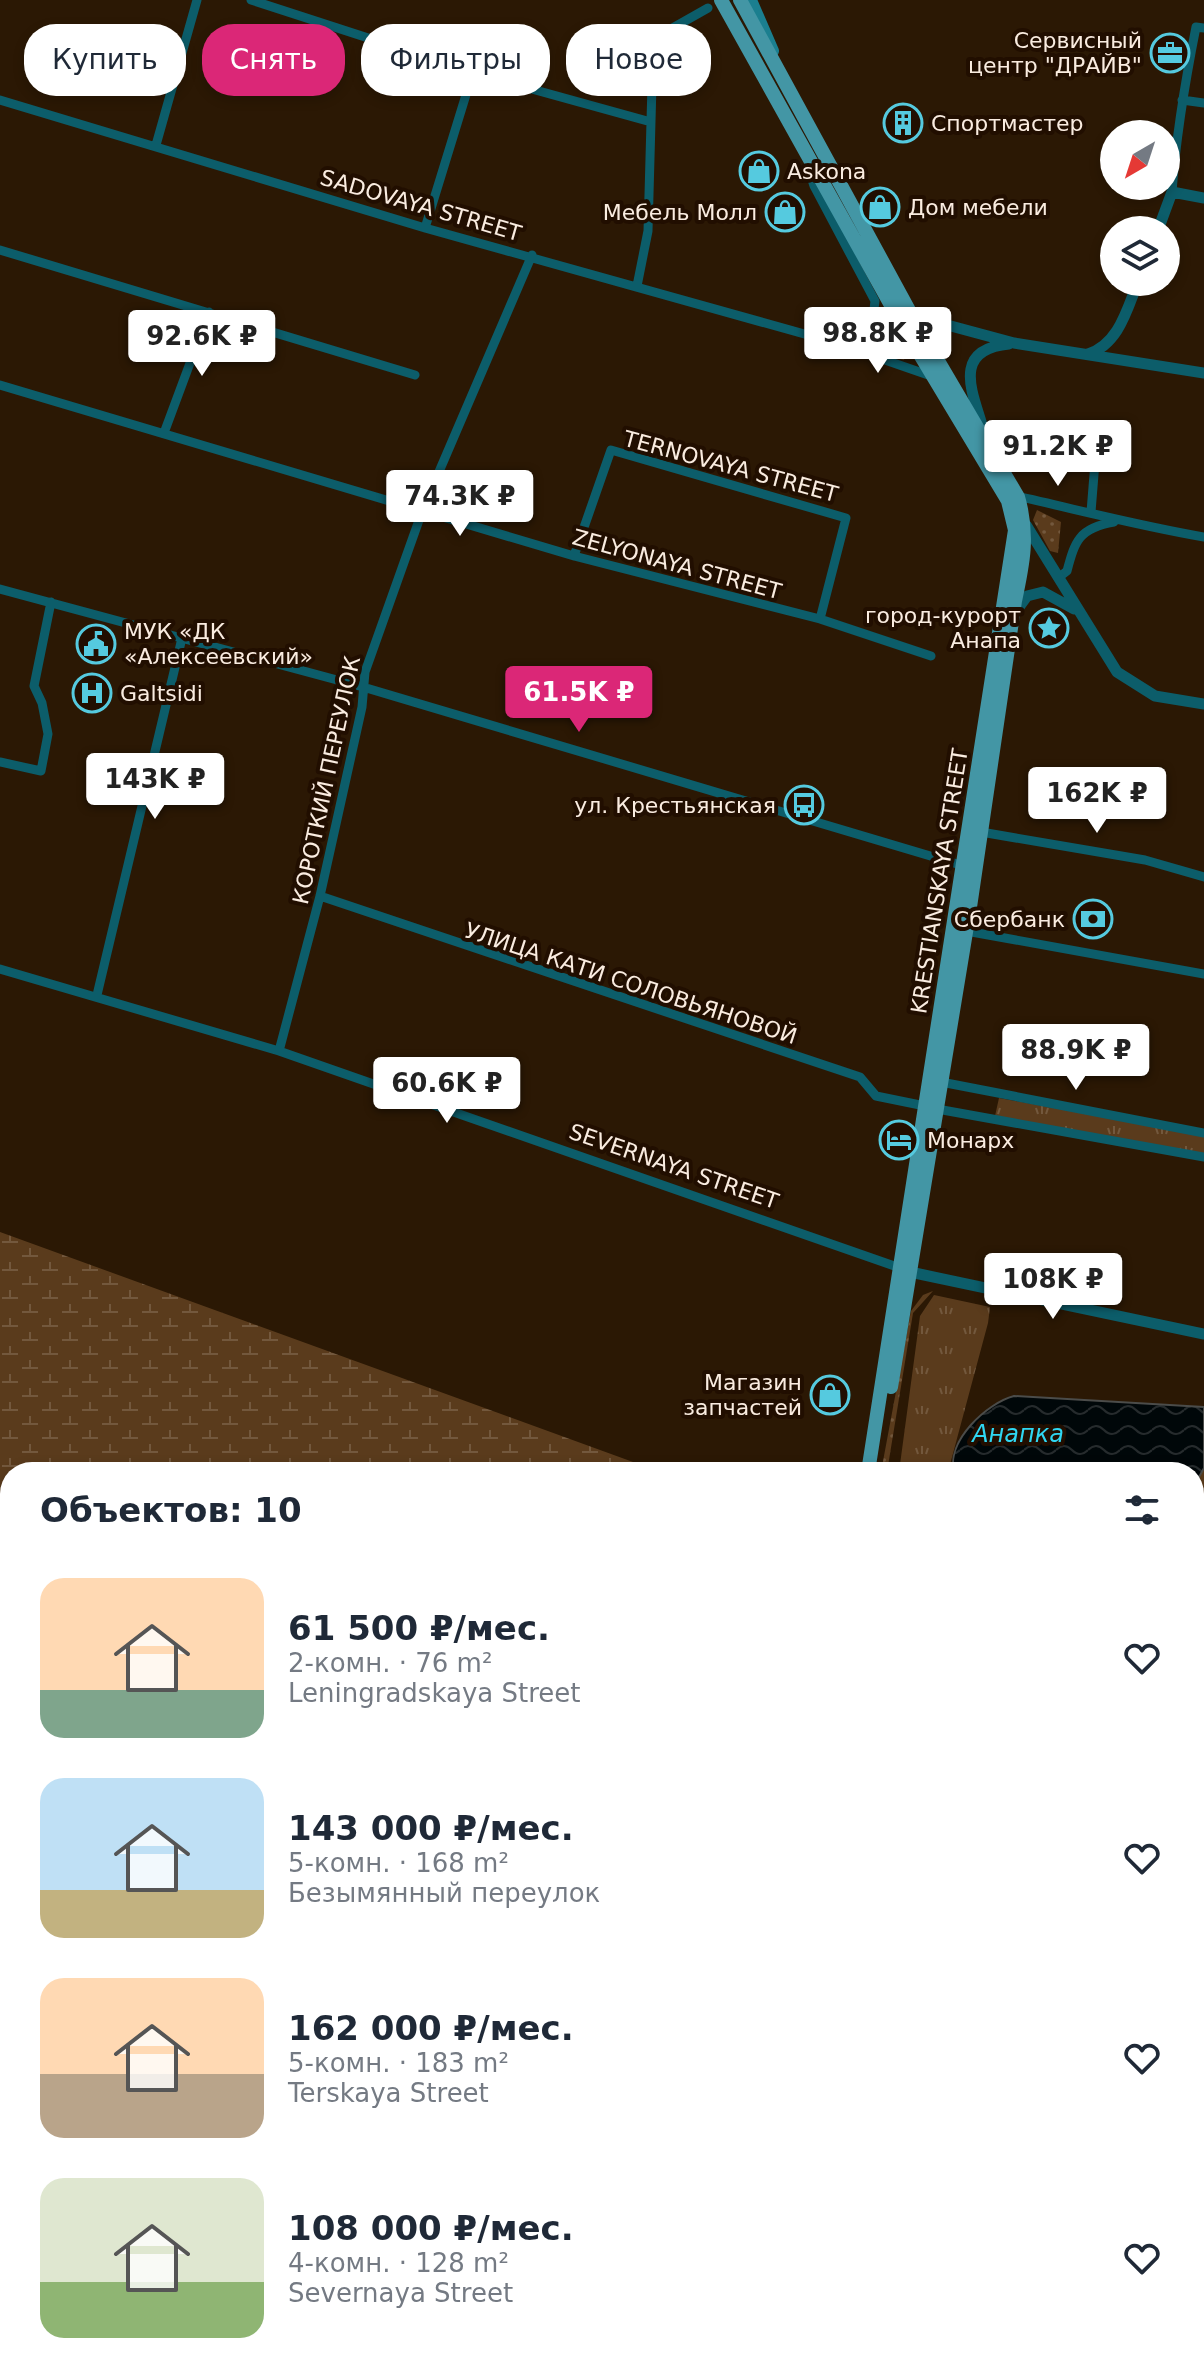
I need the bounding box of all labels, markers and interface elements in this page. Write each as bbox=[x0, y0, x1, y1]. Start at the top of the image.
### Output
chip: Купить bbox=[24, 24, 186, 96]
chip: Снять bbox=[202, 24, 345, 96]
chip: Фильтры bbox=[361, 24, 550, 96]
chip: Новое bbox=[566, 24, 711, 96]
place label: Сервисный центр "ДРАЙВ" bbox=[968, 28, 1142, 78]
office icon: Сервисный центр "ДРАЙВ" bbox=[1149, 32, 1191, 74]
building icon: Спортмастер bbox=[882, 102, 924, 144]
place label: Спортмастер bbox=[931, 111, 1083, 136]
north arrow bbox=[1100, 120, 1180, 200]
map controls bbox=[1100, 120, 1180, 296]
shop icon: Askona bbox=[738, 150, 780, 192]
place label: Askona bbox=[787, 159, 866, 184]
street label: SADOVAYA STREET bbox=[317, 165, 525, 246]
shop icon: Дом мебели bbox=[859, 186, 901, 228]
shop icon: Мебель Молл bbox=[764, 191, 806, 233]
place label: Дом мебели bbox=[908, 195, 1048, 220]
place label: Мебель Молл bbox=[603, 200, 757, 225]
button: layers bbox=[1100, 216, 1180, 296]
pin: 98.8K ₽ bbox=[804, 307, 952, 375]
pin: 92.6K ₽ bbox=[128, 310, 276, 378]
text: 98.8K ₽ bbox=[822, 318, 934, 348]
text: 92.6K ₽ bbox=[146, 321, 258, 351]
pin: 91.2K ₽ bbox=[984, 420, 1132, 488]
street label: TERNOVAYA STREET bbox=[620, 426, 841, 507]
text: 91.2K ₽ bbox=[1002, 431, 1114, 461]
pin: 74.3K ₽ bbox=[386, 470, 534, 538]
text: 74.3K ₽ bbox=[404, 481, 516, 511]
street label: ZELYONAYA STREET bbox=[570, 525, 785, 605]
place label: город-курорт Анапа bbox=[865, 603, 1021, 653]
place icon: город-курорт Анапа bbox=[1028, 607, 1070, 649]
place label: МУК «ДК «Алексеевский» bbox=[124, 619, 313, 669]
public building icon: МУК «ДК «Алексеевский» bbox=[75, 623, 117, 665]
street label: КОРОТКИЙ ПЕРЕУЛОК bbox=[288, 653, 365, 906]
pin: 61.5K ₽ bbox=[505, 666, 653, 734]
hospital icon: Galtsidi bbox=[71, 672, 113, 714]
text: 61.5K ₽ bbox=[523, 677, 635, 707]
place label: Galtsidi bbox=[120, 681, 203, 706]
street label: KRESTIANSKAYA STREET bbox=[906, 746, 973, 1015]
pin: 143K ₽ bbox=[90, 753, 220, 821]
text: 143K ₽ bbox=[104, 764, 206, 794]
pin: 162K ₽ bbox=[1032, 767, 1162, 835]
text: 162K ₽ bbox=[1046, 778, 1148, 808]
bus stop icon: ул. Крестьянская bbox=[783, 784, 825, 826]
place label: ул. Крестьянская bbox=[574, 793, 776, 818]
bank icon: Сбербанк bbox=[1072, 898, 1114, 940]
place label: Сбербанк bbox=[954, 907, 1065, 932]
street label: УЛИЦА КАТИ СОЛОВЬЯНОВОЙ bbox=[462, 918, 800, 1049]
pin: 88.9K ₽ bbox=[1002, 1024, 1150, 1092]
text: 88.9K ₽ bbox=[1020, 1035, 1132, 1065]
pin: 60.6K ₽ bbox=[373, 1057, 521, 1125]
text: 60.6K ₽ bbox=[391, 1068, 503, 1098]
street label: SEVERNAYA STREET bbox=[566, 1119, 782, 1214]
hotel icon: Монарх bbox=[878, 1119, 920, 1161]
place label: Монарх bbox=[927, 1128, 1014, 1153]
pin: 108K ₽ bbox=[988, 1253, 1118, 1321]
text: 108K ₽ bbox=[1002, 1264, 1104, 1294]
place label: Магазин запчастей bbox=[683, 1370, 802, 1420]
shop icon: Магазин запчастей bbox=[809, 1374, 851, 1416]
water label: Анапка bbox=[970, 1420, 1064, 1448]
icon: filters bbox=[1120, 1488, 1164, 1532]
text: Объектов: 10 bbox=[40, 1490, 302, 1530]
text: 61 500 ₽/мес. bbox=[288, 1608, 550, 1648]
icon: home bbox=[104, 1610, 200, 1706]
icon: heart bbox=[1120, 1636, 1164, 1680]
text: 2-комн. · 76 m² bbox=[288, 1648, 492, 1678]
text: Leningradskaya Street bbox=[288, 1678, 581, 1708]
text: 143 000 ₽/мес. bbox=[288, 1808, 574, 1848]
icon: home bbox=[104, 1810, 200, 1906]
icon: heart bbox=[1120, 1836, 1164, 1880]
text: 5-комн. · 168 m² bbox=[288, 1848, 509, 1878]
text: Безымянный переулок bbox=[288, 1878, 600, 1908]
text: 162 000 ₽/мес. bbox=[288, 2008, 574, 2048]
icon: home bbox=[104, 2010, 200, 2106]
icon: heart bbox=[1120, 2036, 1164, 2080]
text: 5-комн. · 183 m² bbox=[288, 2048, 509, 2078]
text: Terskaya Street bbox=[288, 2078, 489, 2108]
text: 108 000 ₽/мес. bbox=[288, 2208, 574, 2248]
icon: home bbox=[104, 2210, 200, 2306]
icon: heart bbox=[1120, 2236, 1164, 2280]
text: 4-комн. · 128 m² bbox=[288, 2248, 509, 2278]
text: Severnaya Street bbox=[288, 2278, 513, 2308]

